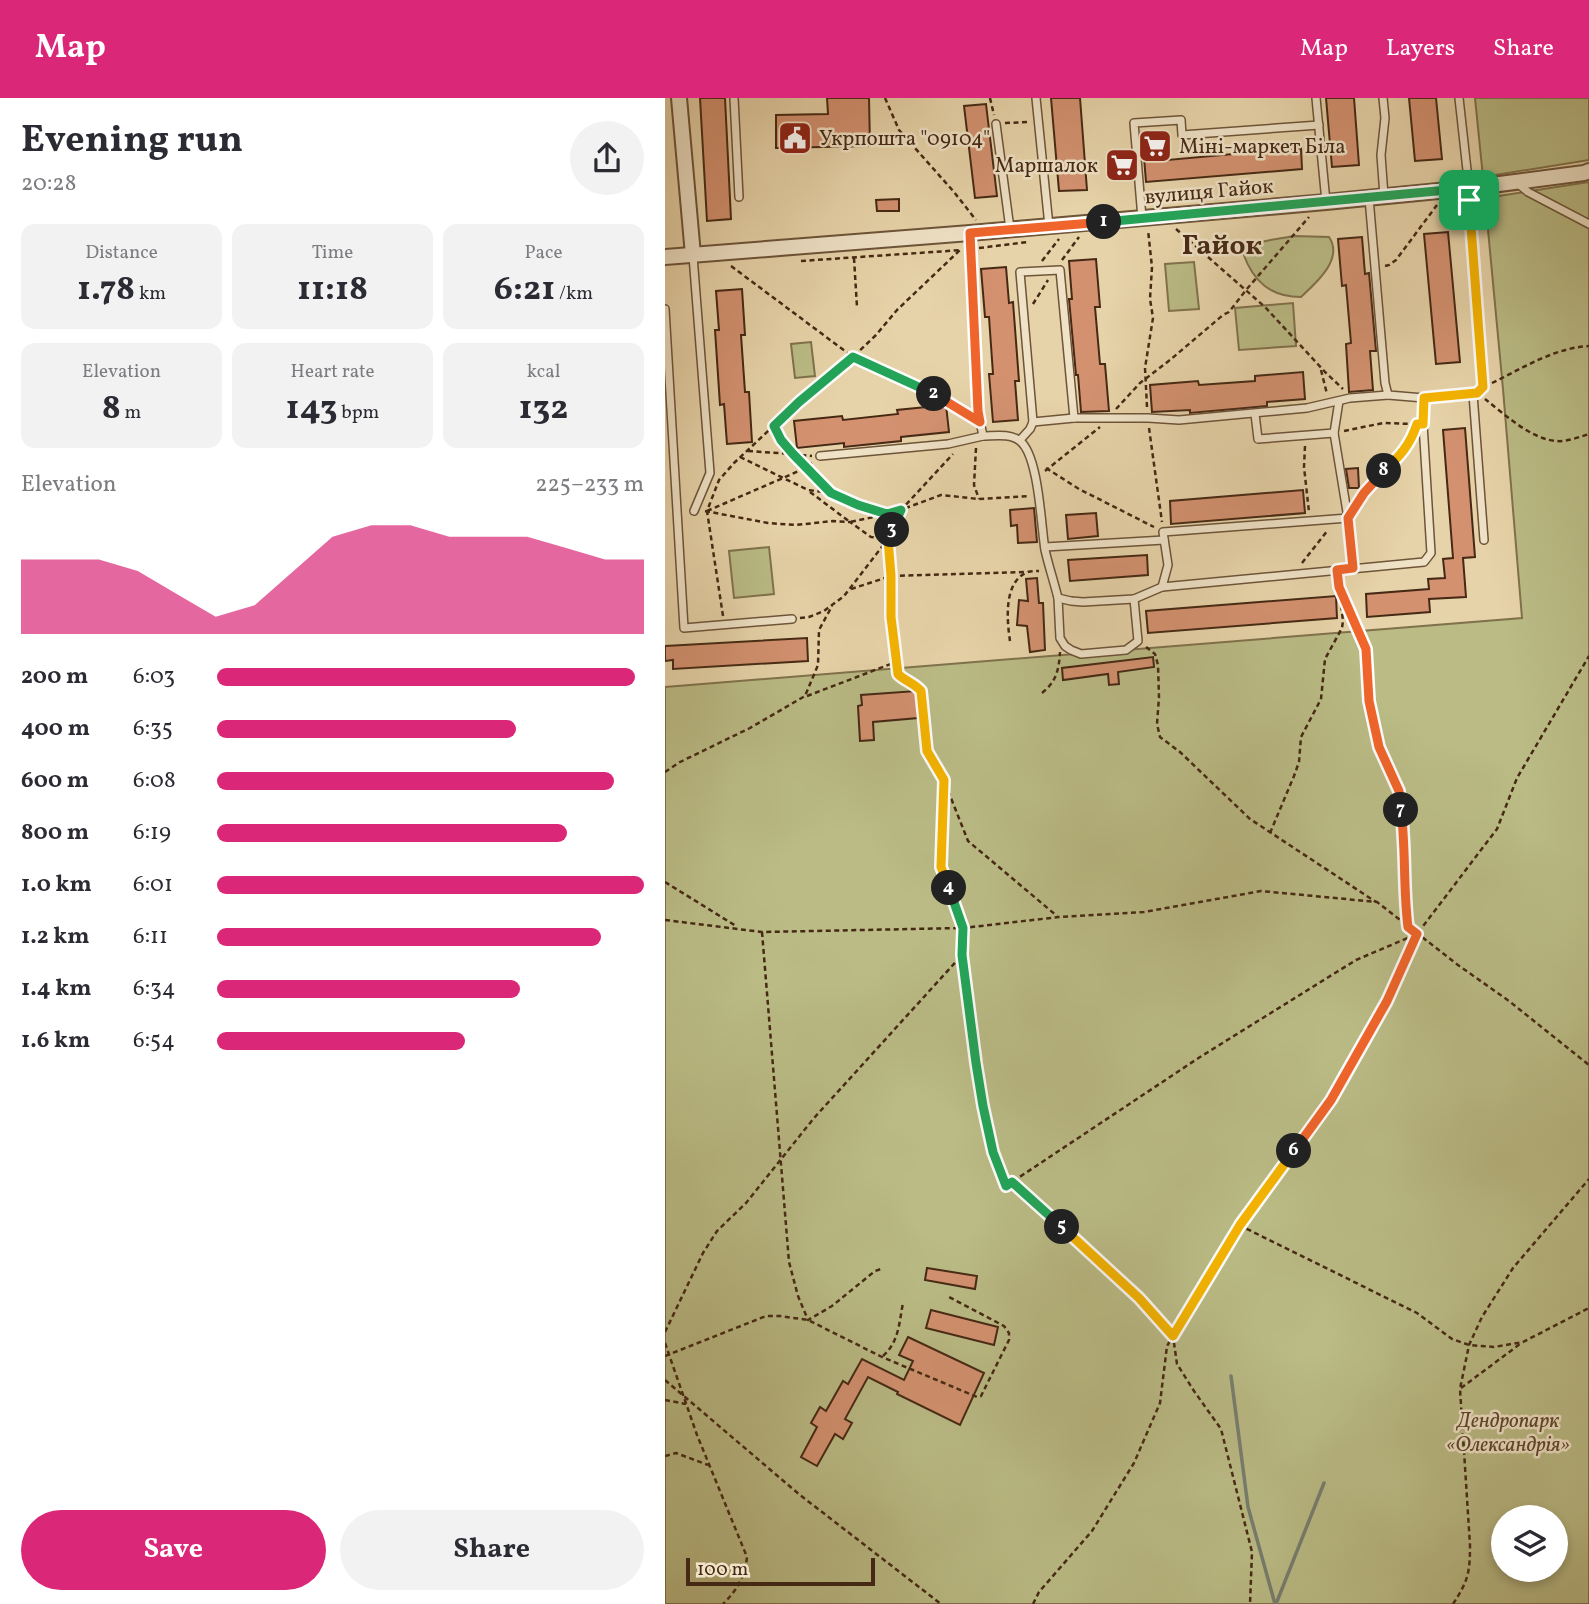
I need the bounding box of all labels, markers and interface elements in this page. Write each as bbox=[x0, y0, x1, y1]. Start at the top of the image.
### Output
text: Map bbox=[35, 26, 106, 72]
text: Map bbox=[1300, 32, 1348, 66]
text: Layers bbox=[1386, 32, 1455, 66]
text: Share bbox=[1493, 32, 1554, 66]
text: Evening run bbox=[21, 115, 243, 168]
public building icon: Укрпошта "09104" bbox=[776, 119, 814, 157]
button: share bbox=[570, 121, 644, 195]
place label: Укрпошта "09104" bbox=[819, 125, 990, 154]
supermarket icon: Міні-маркет Біла bbox=[1136, 127, 1174, 165]
place label: Міні-маркет Біла bbox=[1179, 133, 1346, 162]
supermarket icon: Маршалок bbox=[1103, 146, 1141, 184]
place label: Маршалок bbox=[995, 152, 1098, 181]
text: 20:28 bbox=[21, 168, 76, 200]
pin bbox=[1439, 170, 1499, 230]
street label: вулиця Гайок bbox=[1144, 172, 1275, 213]
icon: arrive bbox=[1450, 181, 1488, 219]
pin: 1 bbox=[1087, 204, 1122, 240]
text: 1 bbox=[1100, 208, 1107, 234]
district label: Гайок bbox=[1182, 227, 1262, 266]
text: Distance bbox=[85, 240, 158, 266]
text: Time bbox=[312, 240, 353, 266]
text: Pace bbox=[524, 240, 563, 266]
text: 1.78 bbox=[77, 266, 135, 314]
text: 11:18 bbox=[297, 266, 368, 314]
text: 6:21 bbox=[494, 266, 555, 314]
text: km bbox=[135, 281, 166, 307]
text: /km bbox=[555, 281, 593, 307]
text: Elevation bbox=[82, 359, 161, 385]
text: Heart rate bbox=[291, 359, 374, 385]
text: kcal bbox=[527, 359, 560, 385]
pin: 2 bbox=[917, 376, 951, 412]
text: 2 bbox=[929, 380, 938, 406]
text: 8 bbox=[102, 385, 121, 433]
text: 143 bbox=[286, 385, 338, 433]
text: 132 bbox=[518, 385, 569, 433]
text: m bbox=[121, 400, 141, 426]
text: bpm bbox=[338, 400, 379, 426]
pin: 8 bbox=[1367, 454, 1401, 488]
text: 8 bbox=[1378, 457, 1389, 483]
text: Elevation bbox=[21, 469, 117, 501]
text: 225–233 m bbox=[535, 469, 644, 501]
pin: 3 bbox=[875, 512, 909, 548]
text: 3 bbox=[887, 516, 896, 542]
text: 200 m bbox=[21, 661, 88, 693]
text: 6:03 bbox=[133, 661, 175, 693]
text: 400 m bbox=[21, 713, 90, 745]
text: 6:35 bbox=[133, 713, 173, 745]
text: 600 m bbox=[21, 765, 89, 797]
text: 6:08 bbox=[133, 765, 176, 797]
pin: 7 bbox=[1383, 792, 1419, 828]
text: 7 bbox=[1396, 796, 1405, 822]
text: 800 m bbox=[21, 817, 89, 849]
text: 6:19 bbox=[133, 817, 171, 849]
text: 1.0 km bbox=[21, 869, 92, 901]
text: 6:01 bbox=[133, 869, 173, 901]
pin: 4 bbox=[931, 870, 967, 906]
text: 4 bbox=[943, 874, 954, 900]
text: 1.2 km bbox=[21, 921, 90, 953]
text: 6:11 bbox=[133, 921, 168, 953]
text: 1.4 km bbox=[21, 973, 92, 1005]
text: 6:34 bbox=[133, 973, 176, 1005]
text: 1.6 km bbox=[21, 1025, 90, 1057]
text: 6:54 bbox=[133, 1025, 175, 1057]
pin: 6 bbox=[1277, 1134, 1311, 1168]
text: 6 bbox=[1288, 1137, 1299, 1163]
pin: 5 bbox=[1045, 1210, 1079, 1244]
text: 5 bbox=[1057, 1213, 1066, 1239]
park label: Дендропарк «Олександрія» bbox=[1446, 1407, 1570, 1460]
map controls bbox=[1491, 1505, 1568, 1582]
button: layers bbox=[1491, 1505, 1568, 1582]
button: Save bbox=[21, 1510, 326, 1590]
button: Share bbox=[340, 1510, 644, 1590]
scale bar bbox=[686, 1555, 875, 1587]
text: 100 m bbox=[697, 1557, 748, 1583]

